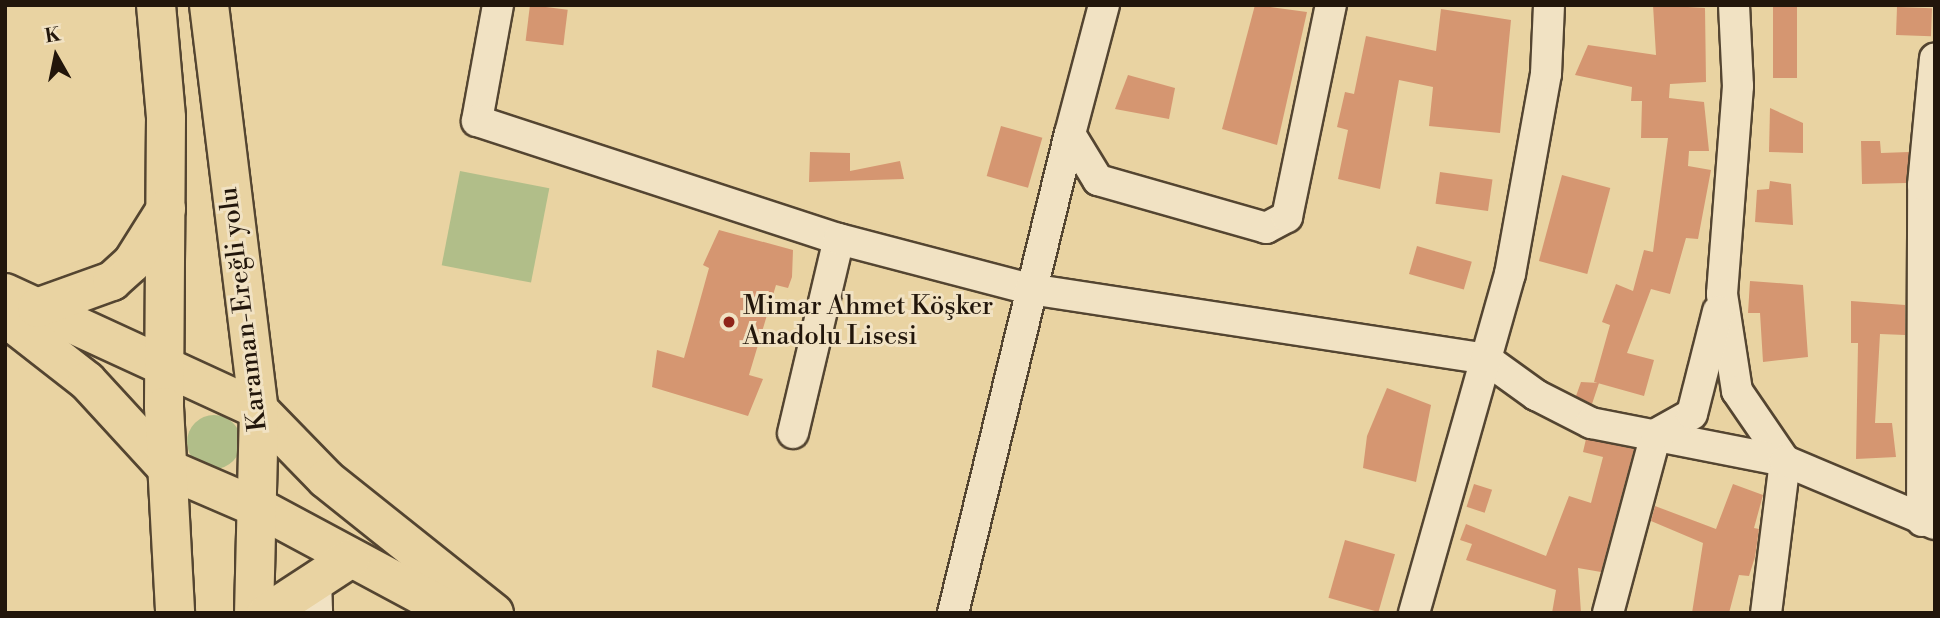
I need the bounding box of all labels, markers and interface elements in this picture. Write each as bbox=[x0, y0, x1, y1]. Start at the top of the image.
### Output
north arrow bbox=[21, 21, 91, 91]
text: K bbox=[43, 22, 62, 48]
street label: Karaman-Ereğli yolu bbox=[214, 185, 274, 433]
place label: Mimar Ahmet Köşker Anadolu Lisesi bbox=[743, 291, 993, 352]
marker: Mimar Ahmet Köşker Anadolu Lisesi bbox=[721, 314, 737, 330]

